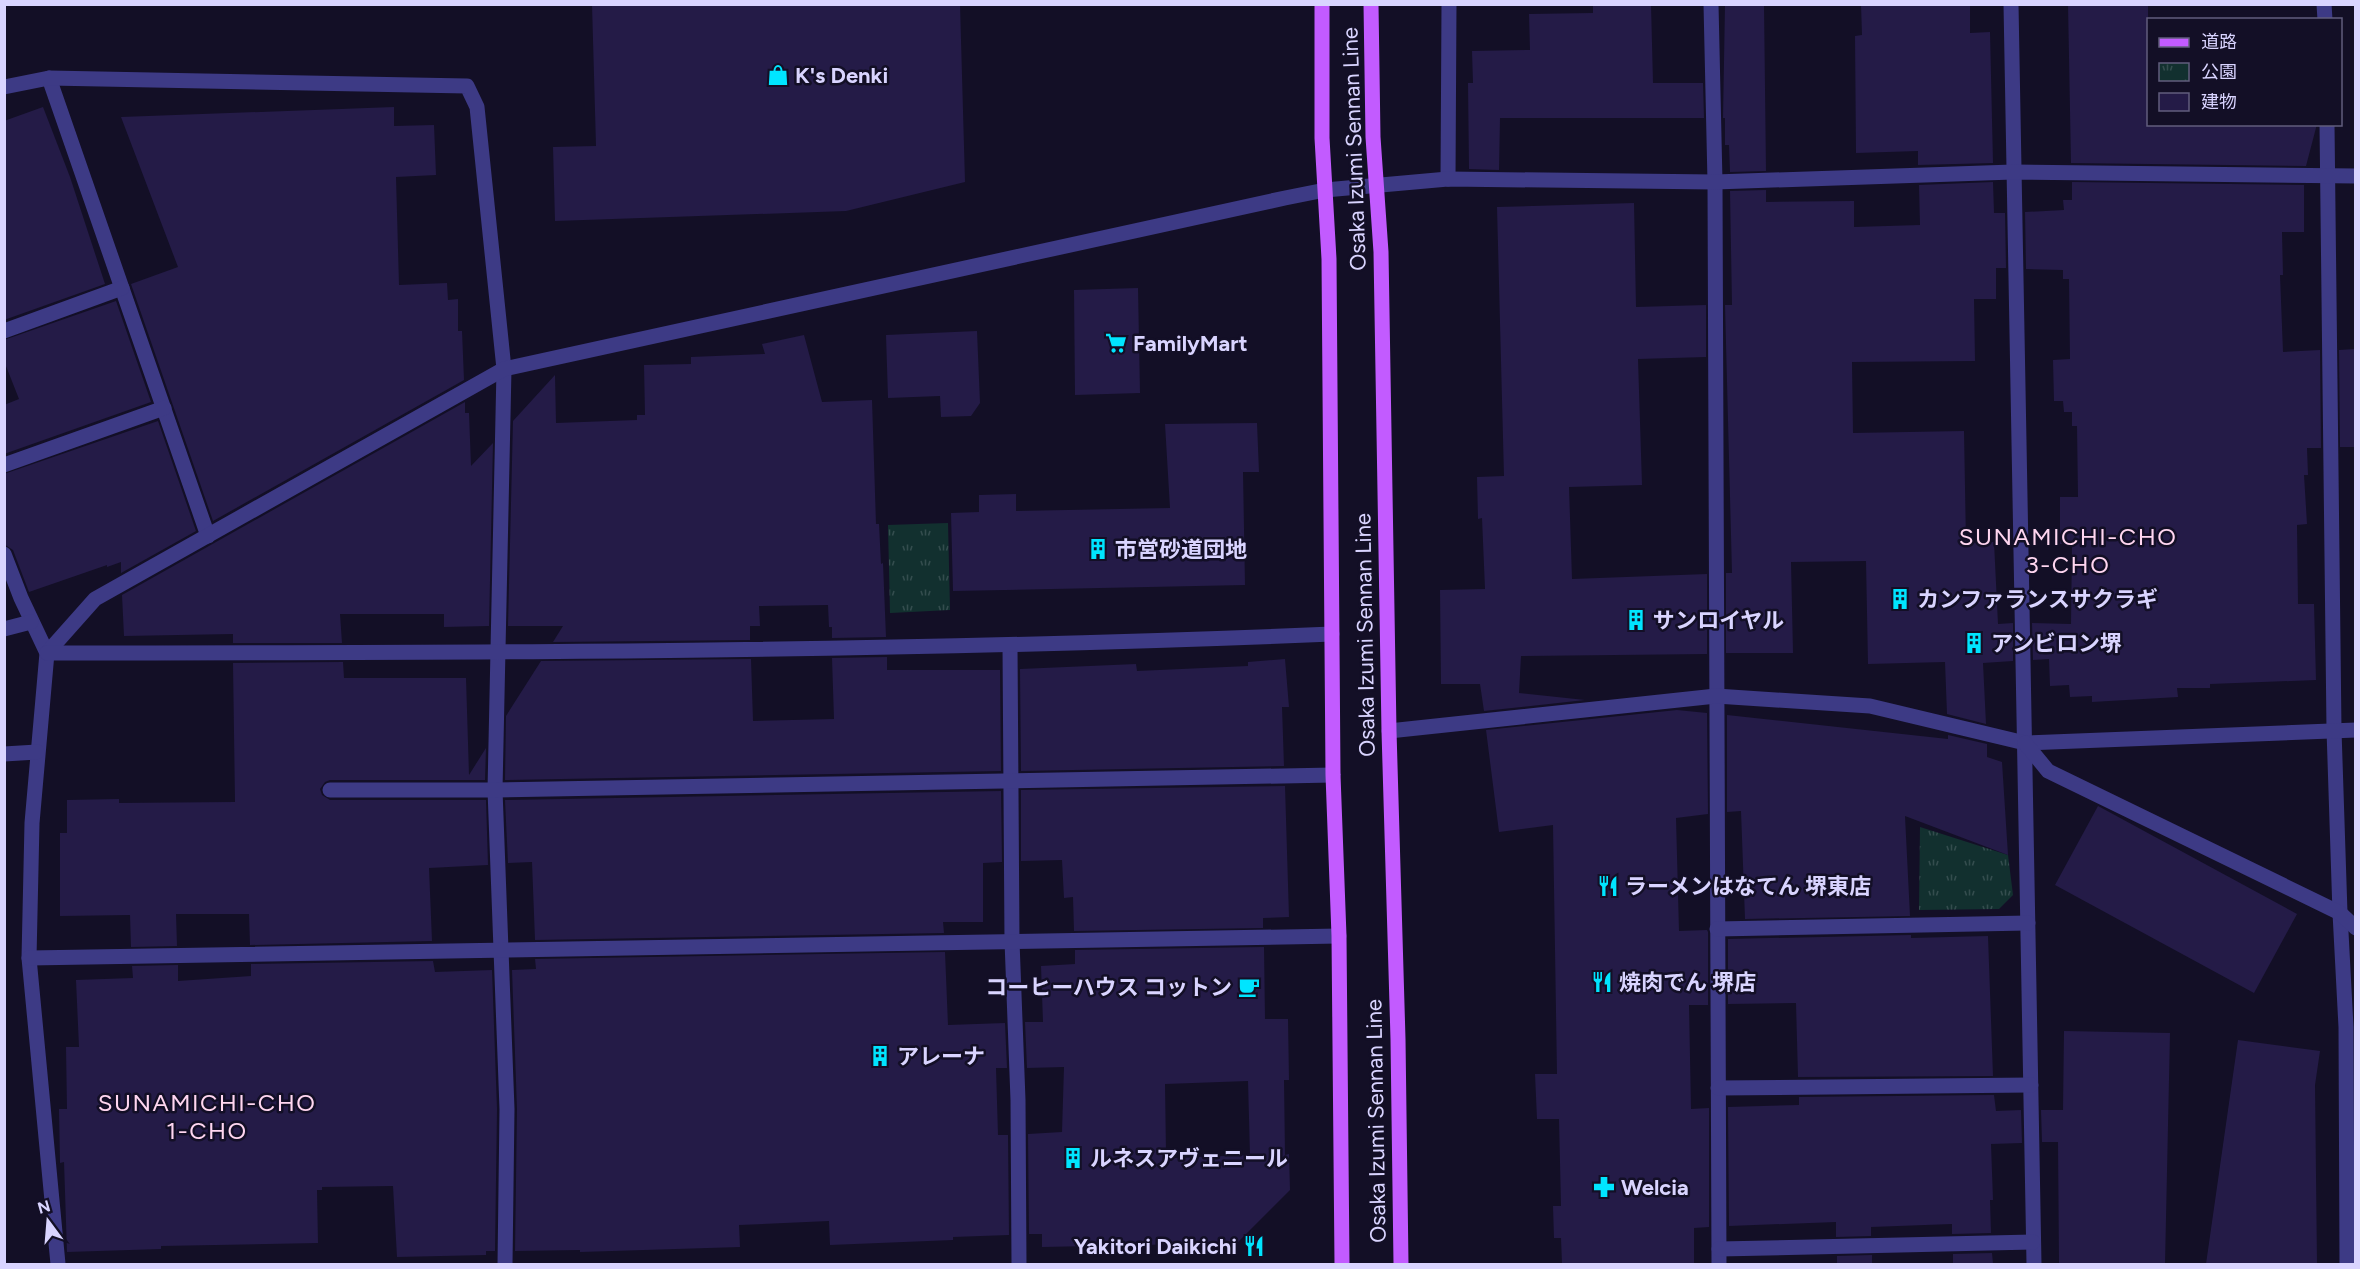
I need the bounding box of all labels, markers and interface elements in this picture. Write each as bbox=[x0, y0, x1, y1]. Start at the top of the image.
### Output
legend bbox=[2147, 18, 2342, 126]
street label: Osaka Izumi Sennan Line bbox=[1336, 27, 1372, 271]
text: 道路 bbox=[2201, 31, 2237, 53]
text: 公園 bbox=[2201, 61, 2237, 83]
place label: K's Denki bbox=[795, 62, 888, 89]
shop icon: K's Denki bbox=[766, 63, 790, 87]
text: 建物 bbox=[2201, 91, 2237, 113]
place label: FamilyMart bbox=[1133, 330, 1248, 357]
supermarket icon: FamilyMart bbox=[1104, 331, 1128, 355]
street label: Osaka Izumi Sennan Line bbox=[1349, 513, 1381, 757]
district label: SUNAMICHI-CHO 3-CHO bbox=[1959, 522, 2177, 579]
place label: 市営砂道団地 bbox=[1115, 536, 1247, 563]
building icon: 市営砂道団地 bbox=[1086, 537, 1110, 561]
place label: カンファランスサクラギ bbox=[1917, 586, 2158, 613]
building icon: カンファランスサクラギ bbox=[1888, 587, 1912, 611]
place label: サンロイヤル bbox=[1653, 607, 1784, 634]
building icon: サンロイヤル bbox=[1624, 608, 1648, 632]
place label: アンビロン堺 bbox=[1991, 630, 2122, 657]
building icon: アンビロン堺 bbox=[1962, 631, 1986, 655]
place label: ラーメンはなてん 堺東店 bbox=[1625, 873, 1871, 900]
restaurant icon: ラーメンはなてん 堺東店 bbox=[1596, 874, 1620, 898]
place label: 焼肉でん 堺店 bbox=[1619, 969, 1756, 996]
restaurant icon: 焼肉でん 堺店 bbox=[1590, 970, 1614, 994]
place label: コーヒーハウス コットン bbox=[985, 974, 1232, 1001]
cafe icon: コーヒーハウス コットン bbox=[1237, 975, 1261, 999]
street label: Osaka Izumi Sennan Line bbox=[1360, 999, 1392, 1243]
place label: アレーナ bbox=[897, 1043, 985, 1070]
building icon: アレーナ bbox=[868, 1044, 892, 1068]
district label: SUNAMICHI-CHO 1-CHO bbox=[98, 1088, 316, 1145]
place label: ルネスアヴェニール bbox=[1090, 1145, 1288, 1172]
building icon: ルネスアヴェニール bbox=[1061, 1146, 1085, 1170]
place label: Welcia bbox=[1621, 1174, 1689, 1201]
pharmacy icon: Welcia bbox=[1592, 1175, 1616, 1199]
north arrow bbox=[18, 1191, 78, 1251]
text: N bbox=[35, 1196, 53, 1218]
place label: Yakitori Daikichi bbox=[1074, 1233, 1237, 1260]
restaurant icon: Yakitori Daikichi bbox=[1242, 1234, 1266, 1258]

